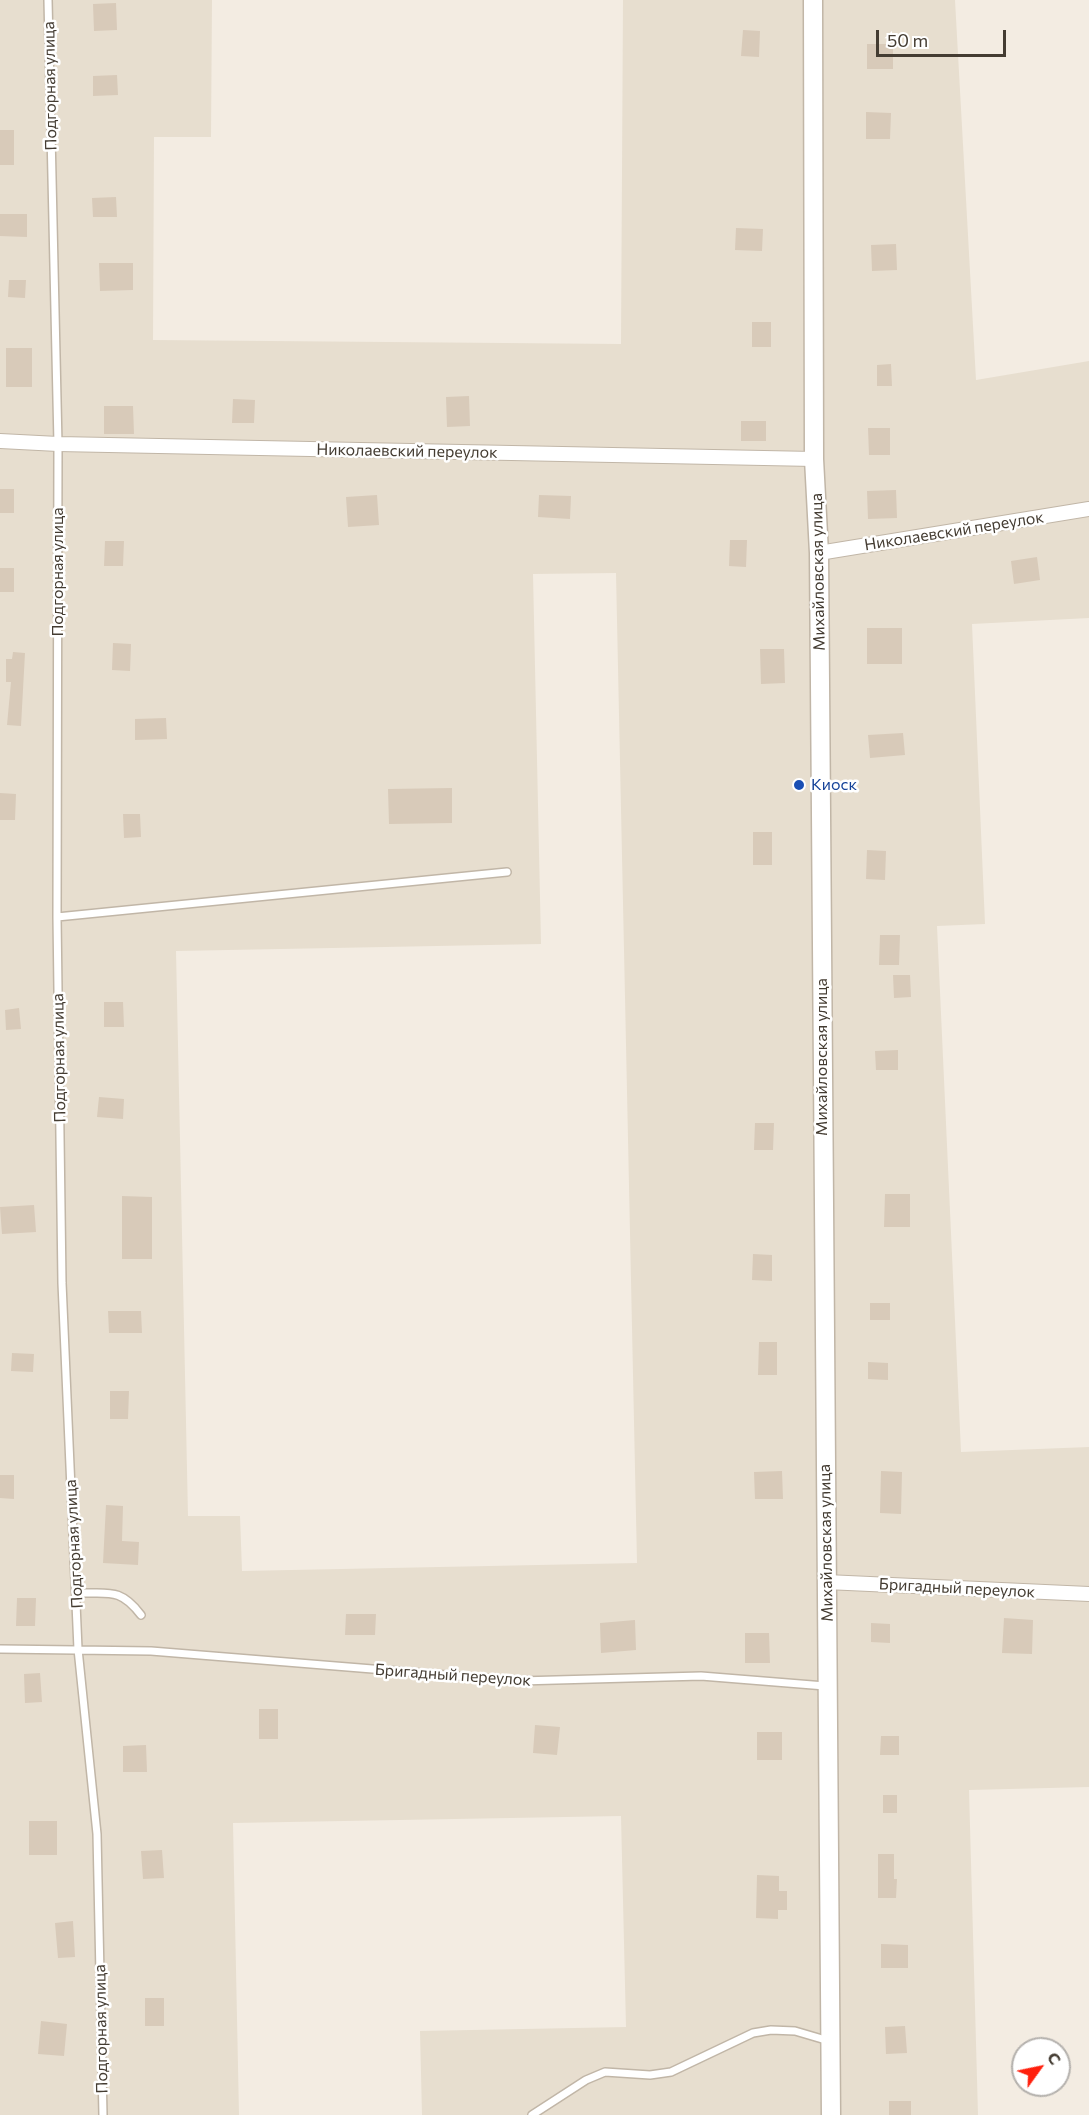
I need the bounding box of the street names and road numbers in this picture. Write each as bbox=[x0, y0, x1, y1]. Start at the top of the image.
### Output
street label: Подгорная улица bbox=[39, 21, 61, 151]
street label: Николаевский переулок bbox=[316, 440, 498, 462]
street label: Михайловская улица bbox=[807, 493, 829, 651]
street label: Подгорная улица bbox=[48, 507, 68, 637]
street label: Николаевский переулок bbox=[863, 507, 1045, 555]
street label: Михайловская улица bbox=[812, 978, 832, 1136]
street label: Подгорная улица bbox=[48, 993, 70, 1123]
street label: Михайловская улица bbox=[815, 1464, 837, 1622]
street label: Подгорная улица bbox=[61, 1479, 87, 1609]
street label: Бригадный переулок bbox=[878, 1574, 1036, 1602]
street label: Бригадный переулок bbox=[374, 1660, 532, 1690]
street label: Подгорная улица bbox=[90, 1964, 112, 2094]

